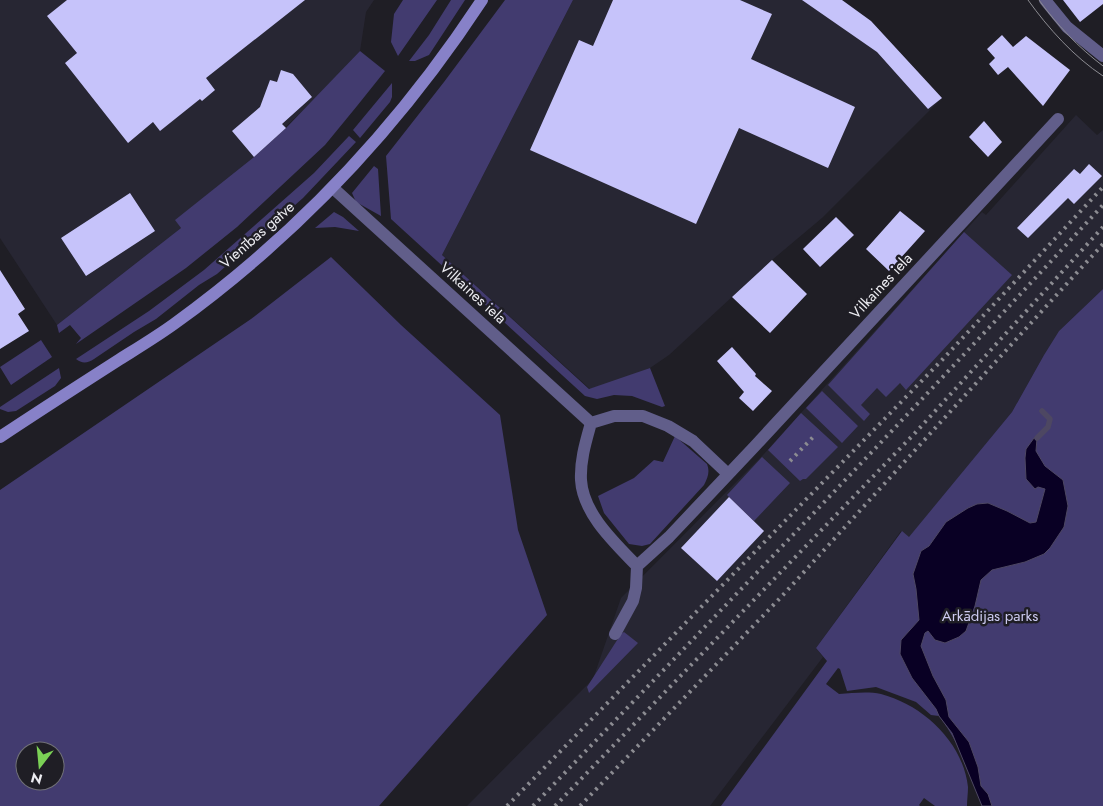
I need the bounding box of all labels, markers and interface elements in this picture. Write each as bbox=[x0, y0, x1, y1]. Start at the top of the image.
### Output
street label: Vienības gatve bbox=[215, 196, 300, 274]
street label: Vilkaines iela bbox=[845, 248, 917, 324]
street label: Vilkaines iela bbox=[435, 257, 511, 329]
park label: Arkādijas parks bbox=[942, 605, 1038, 627]
north arrow bbox=[15, 741, 65, 791]
text: N bbox=[28, 767, 45, 790]

